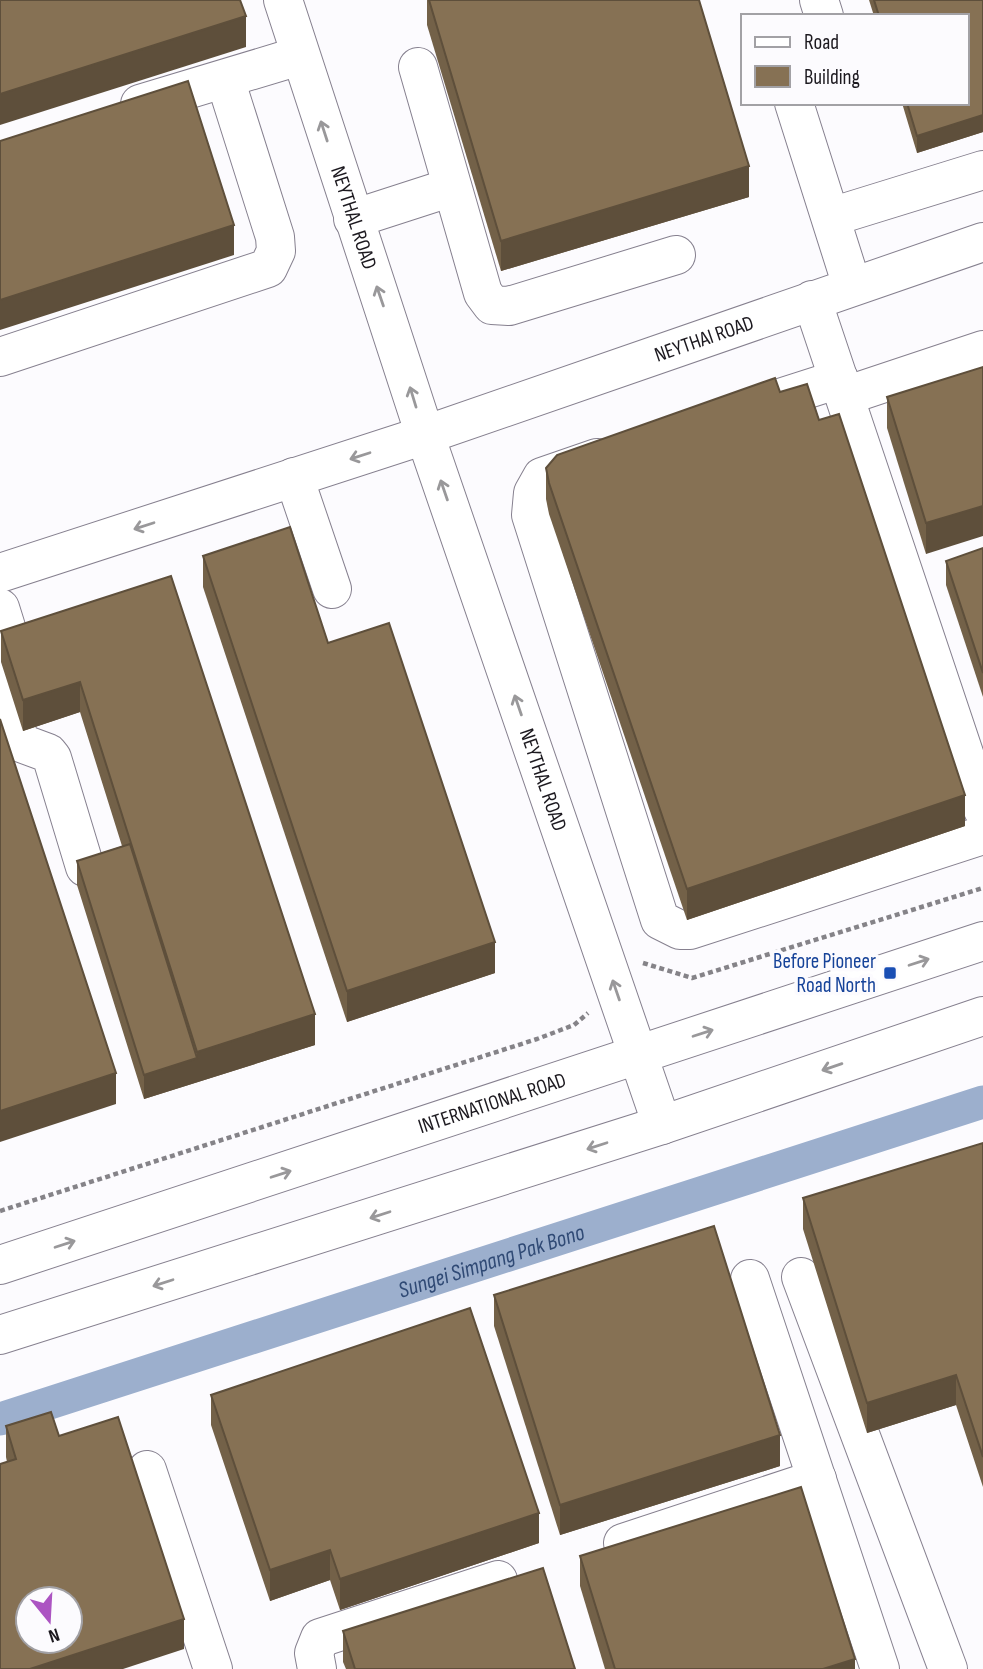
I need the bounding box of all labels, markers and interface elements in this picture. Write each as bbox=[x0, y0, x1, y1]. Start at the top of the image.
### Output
legend bbox=[741, 14, 969, 105]
text: Road bbox=[804, 30, 839, 55]
text: Building bbox=[804, 65, 860, 90]
one-way arrow bbox=[317, 120, 330, 142]
street label: NEYTHAL ROAD bbox=[325, 163, 382, 272]
one-way arrow bbox=[373, 285, 385, 307]
street label: NEYTHAI ROAD bbox=[651, 310, 757, 368]
one-way arrow bbox=[406, 387, 419, 409]
one-way arrow bbox=[349, 450, 371, 463]
one-way arrow bbox=[437, 480, 449, 502]
one-way arrow bbox=[133, 521, 155, 533]
one-way arrow bbox=[511, 695, 523, 717]
street label: NEYTHAL ROAD bbox=[514, 725, 572, 834]
place label: Before Pioneer Road North bbox=[773, 949, 876, 998]
one-way arrow bbox=[908, 955, 930, 968]
marker: Before Pioneer Road North bbox=[882, 965, 898, 981]
one-way arrow bbox=[608, 980, 621, 1002]
one-way arrow bbox=[692, 1026, 714, 1039]
one-way arrow bbox=[821, 1062, 843, 1074]
street label: INTERNATIONAL ROAD bbox=[415, 1067, 569, 1139]
one-way arrow bbox=[586, 1140, 608, 1153]
one-way arrow bbox=[270, 1167, 292, 1180]
one-way arrow bbox=[370, 1209, 392, 1222]
water label: Sungei Simpang Pak Bono bbox=[395, 1218, 589, 1305]
one-way arrow bbox=[54, 1237, 76, 1250]
one-way arrow bbox=[153, 1278, 175, 1291]
north arrow bbox=[14, 1585, 84, 1655]
text: N bbox=[45, 1622, 62, 1647]

